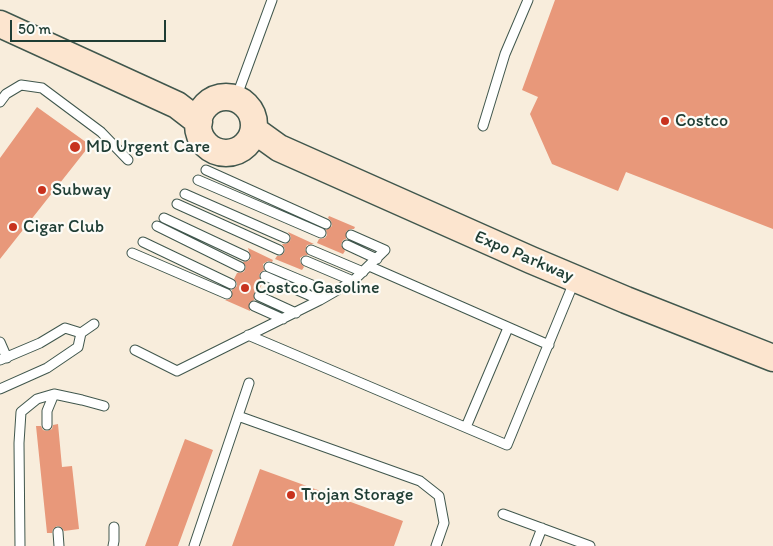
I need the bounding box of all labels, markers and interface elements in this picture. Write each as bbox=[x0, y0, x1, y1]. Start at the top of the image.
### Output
scale bar bbox=[12, 10, 169, 42]
text: 50 m bbox=[18, 20, 51, 38]
place label: Costco bbox=[675, 110, 728, 132]
marker: Costco bbox=[659, 115, 671, 127]
place label: MD Urgent Care bbox=[86, 136, 210, 158]
marker: MD Urgent Care bbox=[68, 140, 82, 154]
place label: Subway bbox=[52, 179, 111, 201]
marker: Subway bbox=[36, 184, 48, 196]
place label: Cigar Club bbox=[23, 216, 104, 238]
marker: Cigar Club bbox=[7, 221, 19, 233]
street label: Expo Parkway bbox=[471, 226, 577, 288]
place label: Costco Gasoline bbox=[255, 277, 380, 299]
marker: Costco Gasoline bbox=[239, 282, 251, 294]
place label: Trojan Storage bbox=[301, 484, 413, 506]
marker: Trojan Storage bbox=[285, 489, 297, 501]

